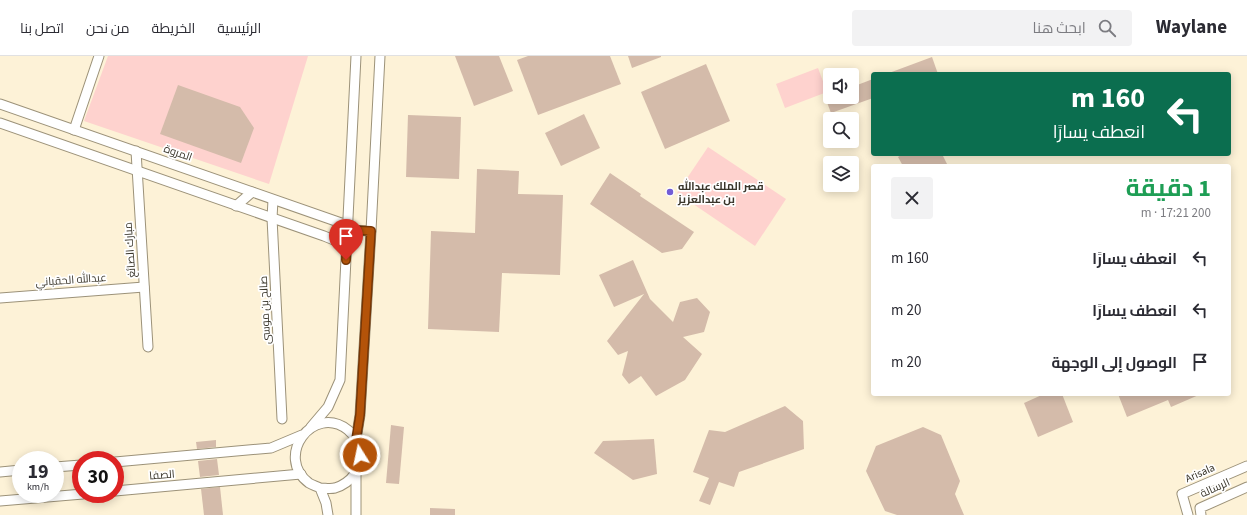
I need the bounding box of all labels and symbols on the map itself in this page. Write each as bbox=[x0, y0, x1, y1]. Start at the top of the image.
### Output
street label: المروة bbox=[162, 141, 194, 165]
place label: قصر الملك عبدالله بن عبدالعزيز bbox=[677, 178, 764, 207]
marker: قصر الملك عبدالله بن عبدالعزيز bbox=[665, 187, 675, 197]
pin bbox=[329, 219, 363, 260]
street label: مبارك الصائغ bbox=[121, 222, 139, 278]
street label: عبدالله الحقباني bbox=[35, 269, 107, 291]
street label: صالح بن موسى bbox=[256, 275, 274, 345]
position arrow bbox=[339, 434, 381, 476]
speed limit sign: 30 bbox=[72, 451, 124, 503]
street label: Arisala bbox=[1183, 460, 1217, 486]
street label: الصفا bbox=[149, 466, 175, 484]
street label: الرسالة bbox=[1198, 475, 1232, 501]

